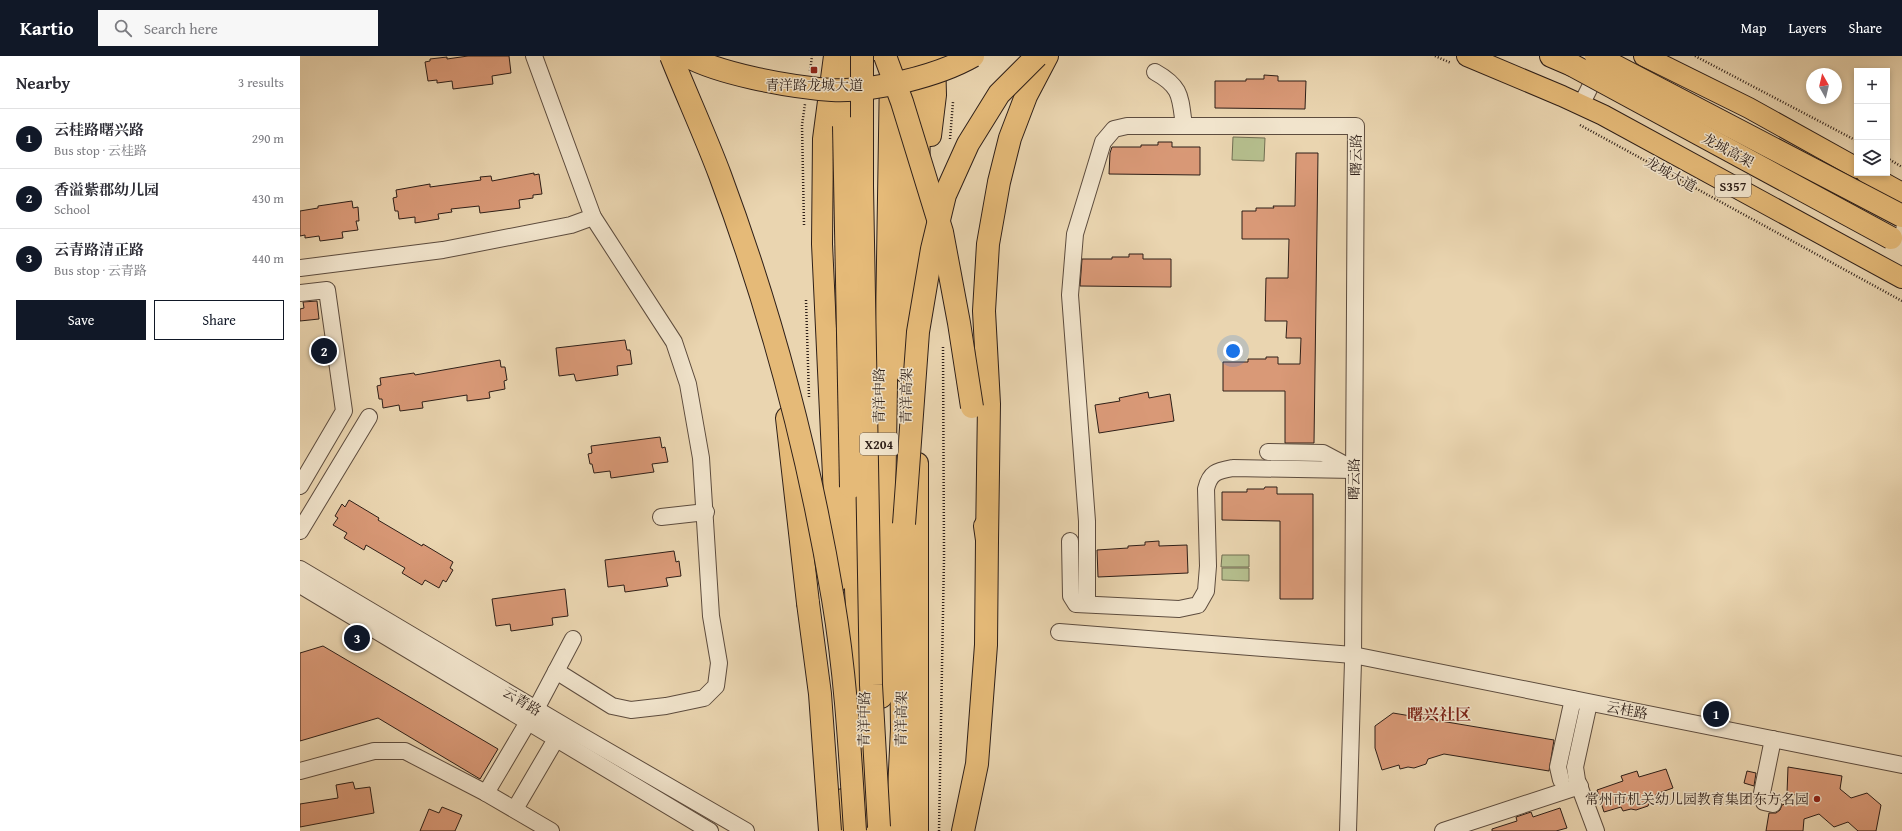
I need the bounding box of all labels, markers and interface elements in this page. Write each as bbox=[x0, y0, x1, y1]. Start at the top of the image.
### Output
search box bbox=[98, 10, 378, 46]
text: Kartio bbox=[20, 14, 74, 42]
icon: search bbox=[112, 17, 134, 39]
text: Search here bbox=[144, 18, 218, 39]
text: Map bbox=[1741, 18, 1767, 38]
text: Layers bbox=[1789, 18, 1827, 38]
text: Share bbox=[1849, 18, 1882, 38]
marker: 青洋路龙城大道 bbox=[809, 65, 819, 75]
north arrow bbox=[1806, 68, 1842, 104]
map controls bbox=[1854, 68, 1890, 176]
button: + bbox=[1854, 68, 1890, 104]
text: Nearby bbox=[16, 70, 70, 95]
text: 3 results bbox=[238, 73, 284, 92]
place label: 青洋路龙城大道 bbox=[765, 75, 863, 95]
button: − bbox=[1854, 104, 1890, 140]
text: 云桂路曙兴路 bbox=[54, 119, 144, 140]
street label: 龙城高架 bbox=[1699, 128, 1757, 172]
text: 1 bbox=[26, 129, 32, 148]
text: 290 m bbox=[252, 129, 284, 148]
street label: 曙云路 bbox=[1346, 134, 1366, 176]
button: layers bbox=[1854, 140, 1890, 176]
text: Bus stop · 云桂路 bbox=[54, 141, 147, 160]
street label: 龙城大道 bbox=[1642, 152, 1700, 196]
road number: S357 bbox=[1715, 175, 1751, 197]
text: 香溢紫郡幼儿园 bbox=[54, 179, 159, 200]
text: 2 bbox=[26, 189, 32, 208]
text: 430 m bbox=[252, 189, 284, 208]
text: School bbox=[54, 200, 90, 219]
text: 云青路清正路 bbox=[54, 239, 144, 260]
text: 3 bbox=[26, 249, 32, 268]
text: 440 m bbox=[252, 249, 284, 268]
text: Bus stop · 云青路 bbox=[54, 261, 147, 280]
button: Save bbox=[16, 300, 146, 340]
button: Share bbox=[154, 300, 284, 340]
pin: 2 bbox=[311, 336, 337, 366]
your location bbox=[1223, 341, 1243, 361]
street label: 青洋中路 bbox=[869, 368, 889, 424]
street label: 青洋高架 bbox=[896, 368, 916, 424]
road number: X204 bbox=[860, 433, 898, 455]
street label: 曙云路 bbox=[1344, 458, 1364, 500]
pin: 3 bbox=[344, 623, 370, 653]
street label: 云青路 bbox=[499, 682, 545, 720]
street label: 青洋中路 bbox=[854, 691, 874, 747]
street label: 青洋高架 bbox=[891, 691, 911, 747]
street label: 云桂路 bbox=[1604, 696, 1650, 724]
pin: 1 bbox=[1703, 699, 1729, 729]
district label: 曙兴社区 bbox=[1407, 702, 1471, 726]
place label: 常州市机关幼儿园教育集团东方名园 bbox=[1585, 789, 1809, 809]
marker: 常州市机关幼儿园教育集团东方名园 bbox=[1812, 794, 1822, 804]

